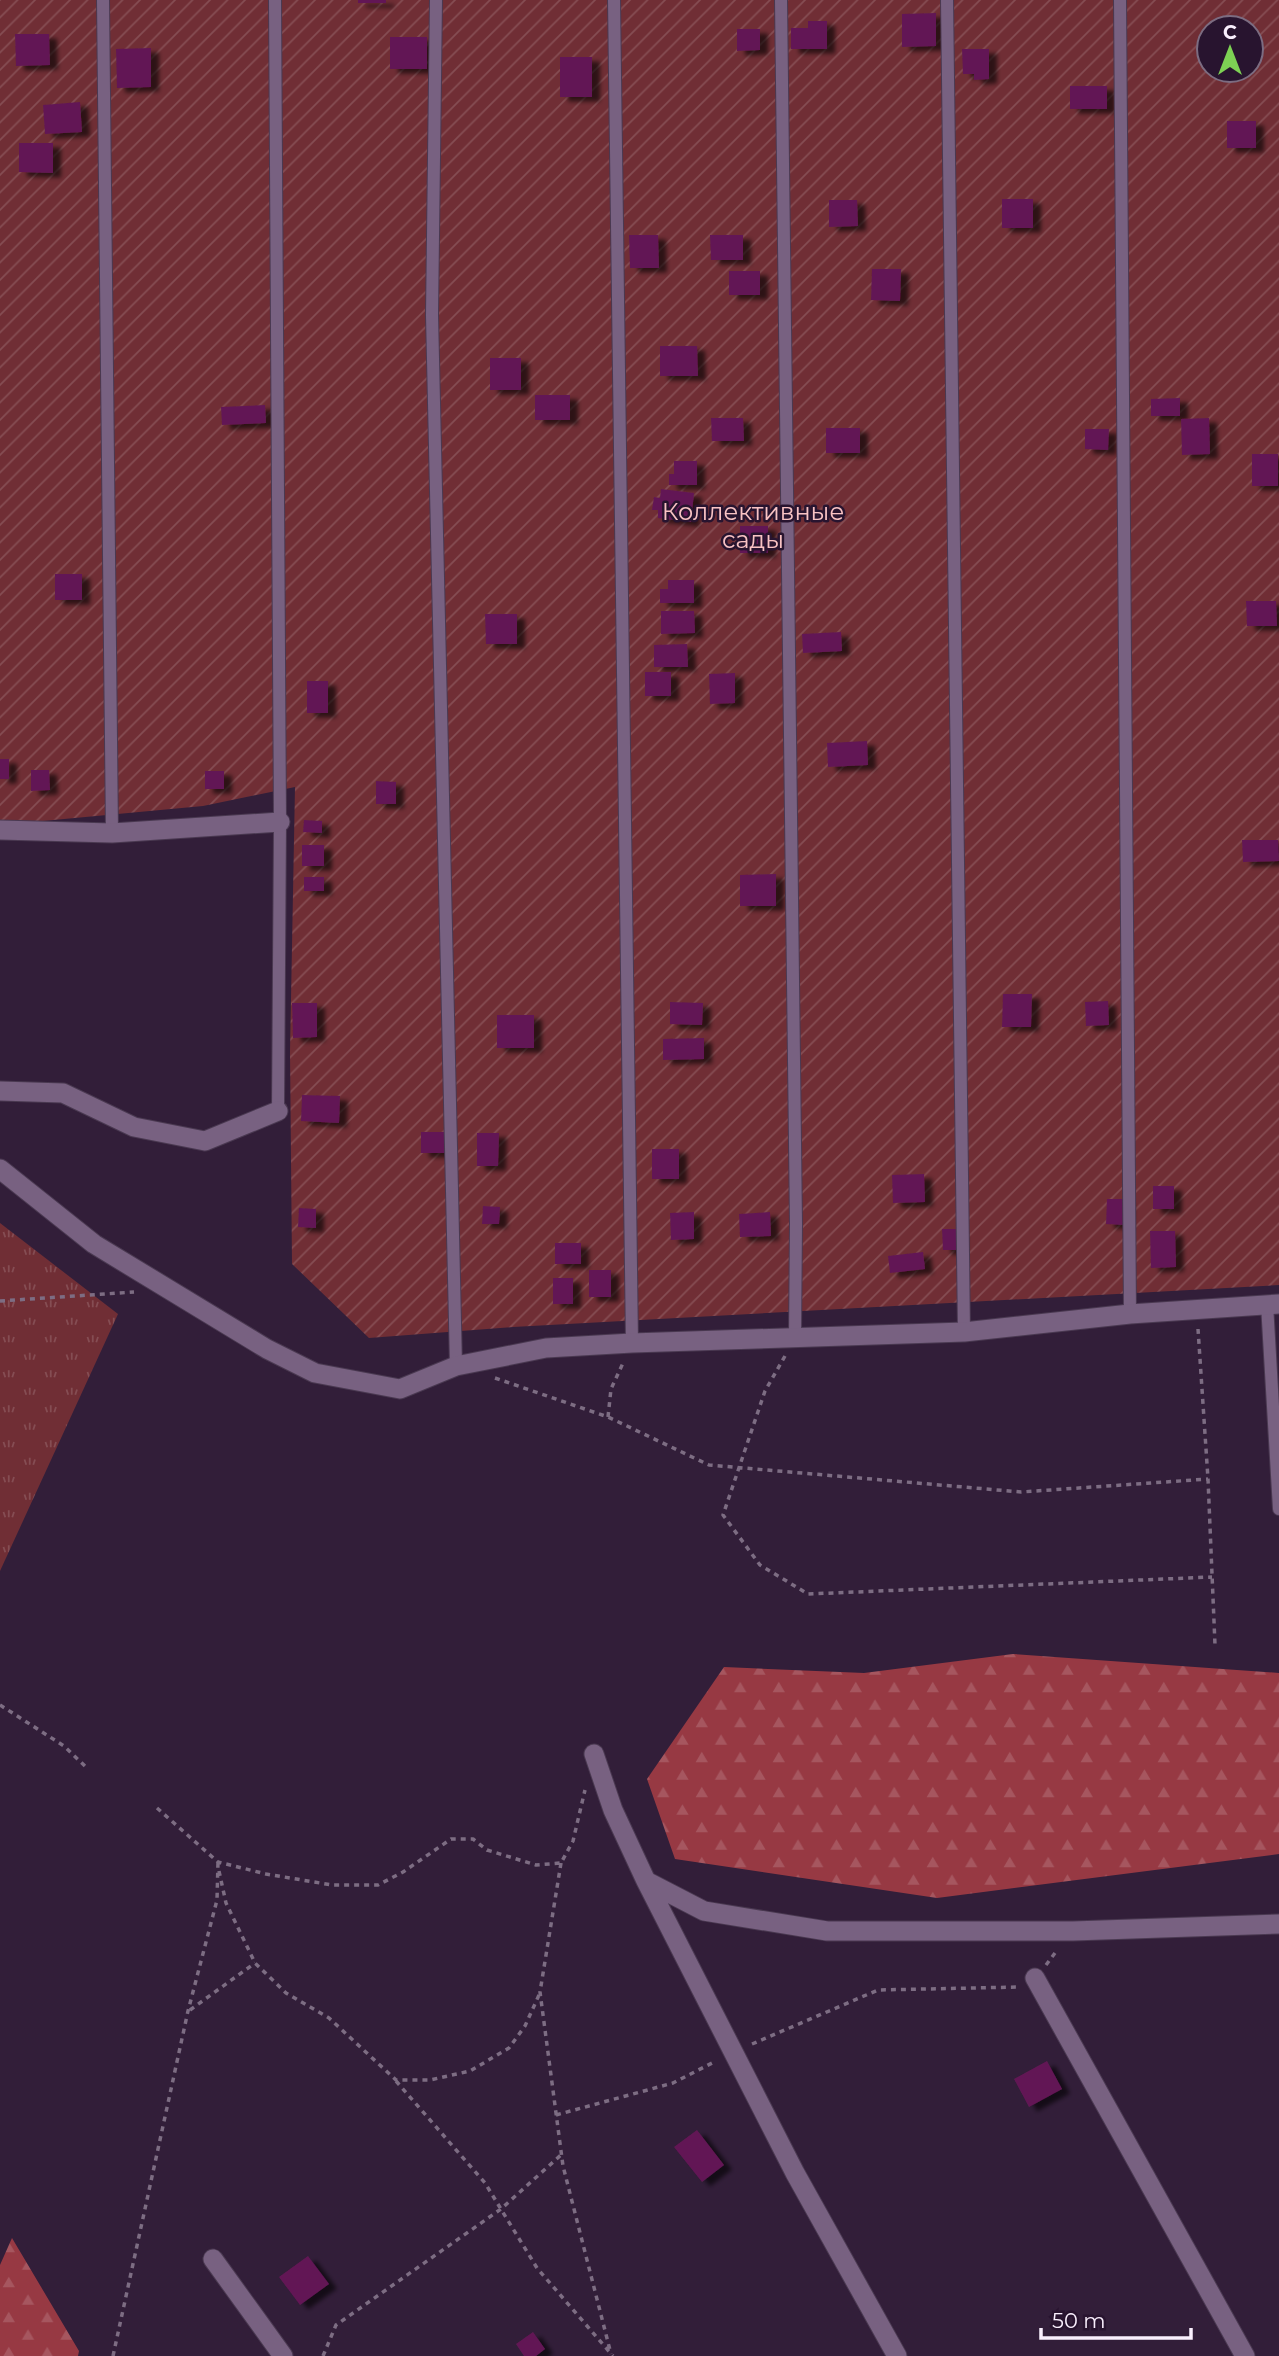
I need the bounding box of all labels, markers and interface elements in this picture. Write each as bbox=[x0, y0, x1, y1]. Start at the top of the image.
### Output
north arrow bbox=[1195, 14, 1265, 84]
text: С bbox=[1223, 21, 1237, 44]
park label: Коллективные сады bbox=[662, 497, 844, 554]
scale bar bbox=[1041, 2296, 1192, 2340]
text: 50 m bbox=[1052, 2308, 1106, 2333]

